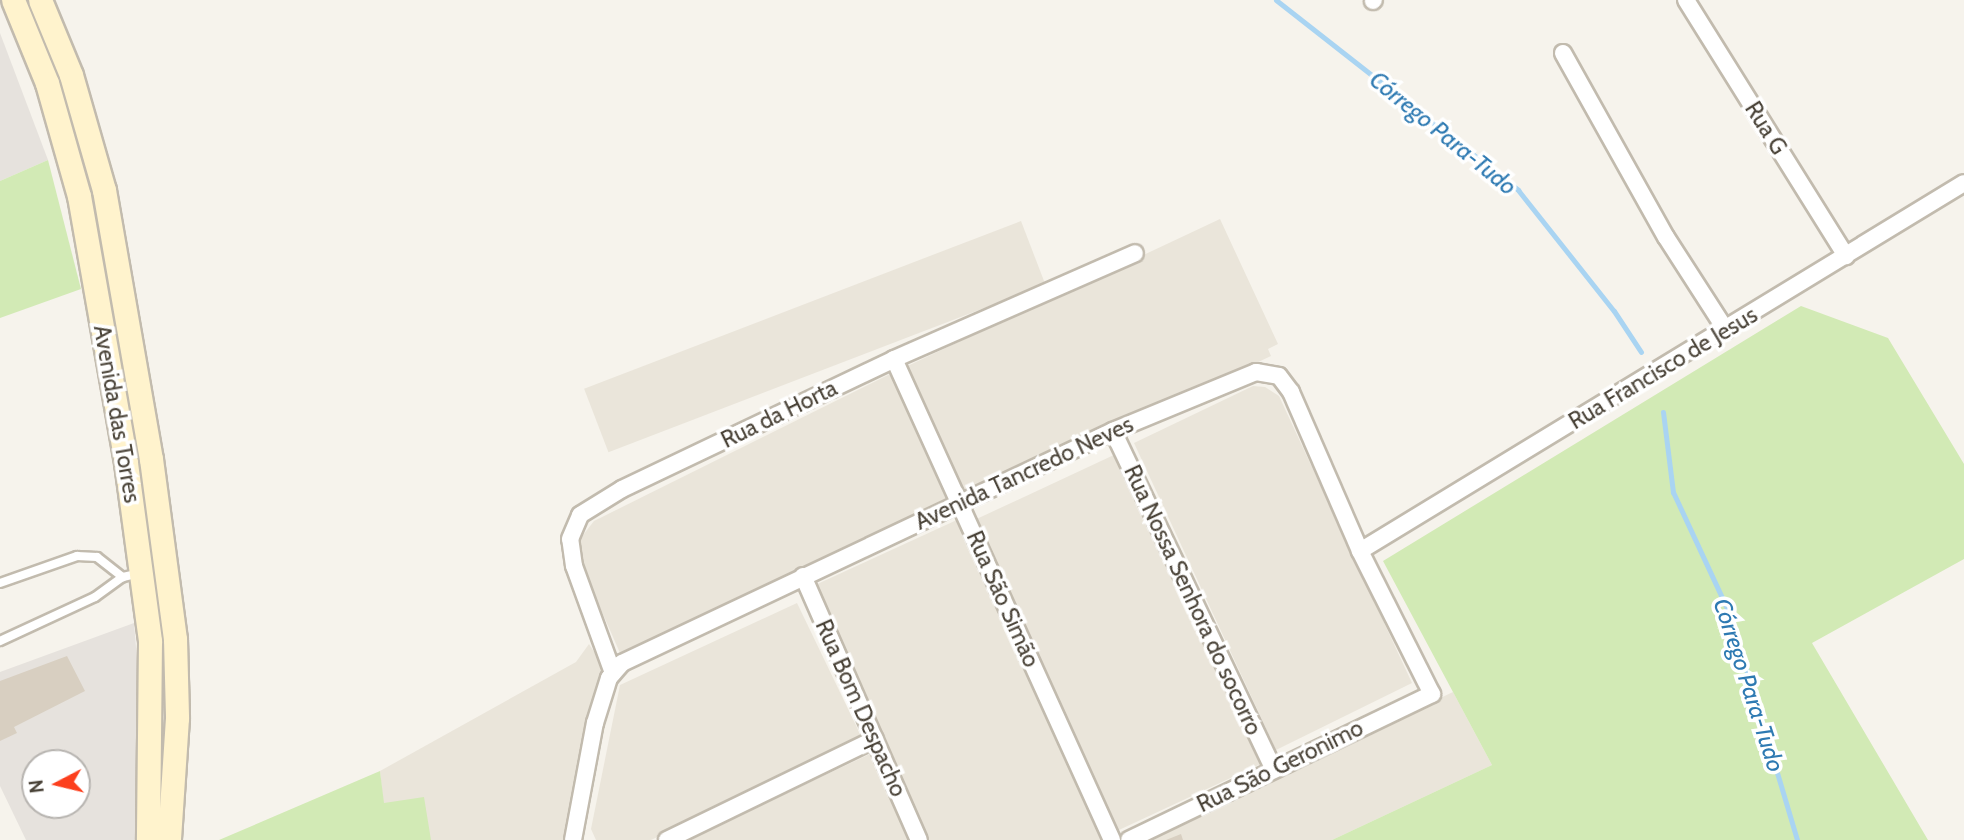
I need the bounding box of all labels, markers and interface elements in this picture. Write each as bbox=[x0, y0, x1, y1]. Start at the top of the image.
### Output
water label: Córrego Para-Tudo bbox=[1364, 65, 1522, 201]
street label: Rua G bbox=[1739, 96, 1793, 160]
street label: Rua Francisco de Jesus bbox=[1564, 301, 1762, 435]
street label: Avenida das Torres bbox=[88, 323, 146, 505]
street label: Rua da Horta bbox=[717, 374, 841, 454]
street label: Avenida Tancredo Neves bbox=[911, 410, 1137, 536]
street label: Rua Nossa Senhora do socorro bbox=[1118, 461, 1268, 739]
street label: Rua São Simão bbox=[961, 527, 1045, 671]
water label: Córrego Para-Tudo bbox=[1707, 595, 1791, 775]
street label: Rua Bom Despacho bbox=[810, 615, 912, 801]
street label: Rua São Geronimo bbox=[1192, 714, 1368, 818]
north arrow bbox=[21, 749, 91, 819]
text: N bbox=[24, 778, 49, 794]

